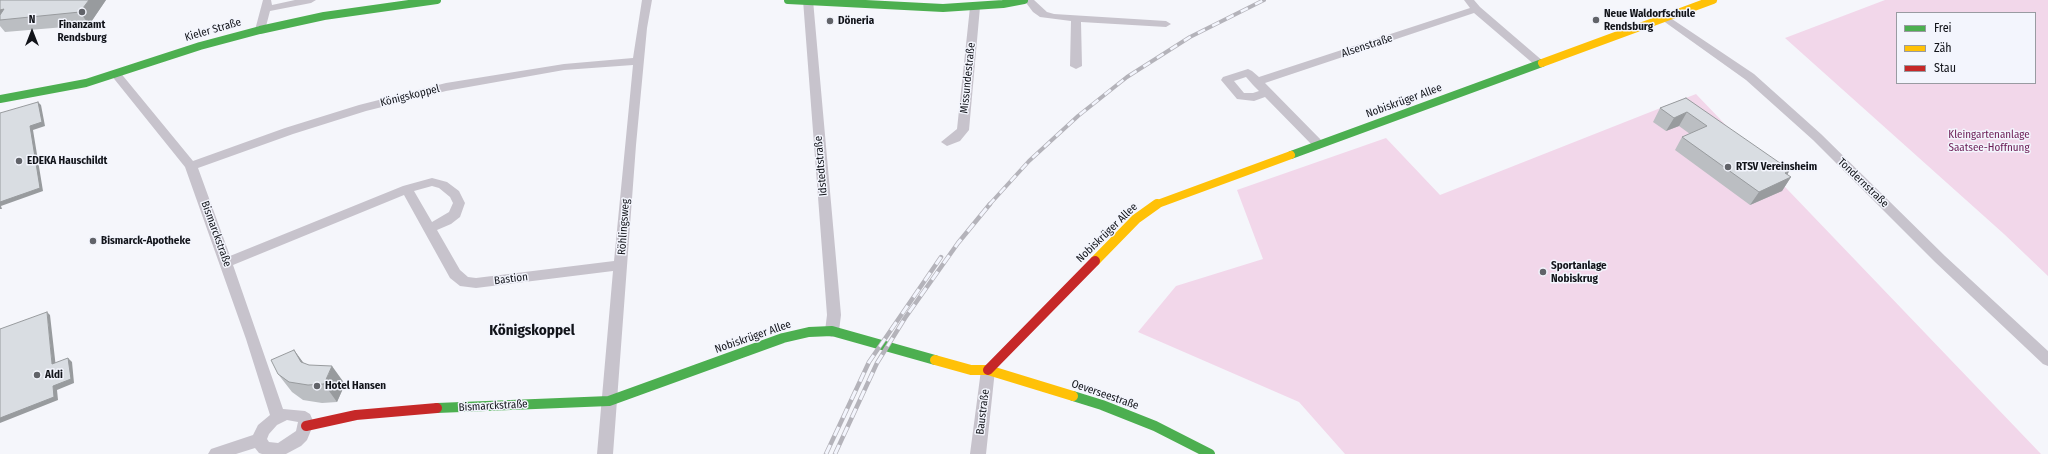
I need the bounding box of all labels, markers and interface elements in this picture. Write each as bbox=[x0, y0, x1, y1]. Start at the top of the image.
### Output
marker: Finanzamt Rendsburg bbox=[77, 7, 87, 17]
place label: Neue Waldorfschule Rendsburg bbox=[1604, 7, 1695, 33]
north arrow bbox=[12, 12, 52, 52]
legend bbox=[1896, 12, 2036, 84]
text: N bbox=[29, 13, 35, 26]
place label: Döneria bbox=[838, 14, 874, 28]
marker: Neue Waldorfschule Rendsburg bbox=[1591, 15, 1601, 25]
street label: Kieler Straße bbox=[183, 16, 243, 44]
marker: Döneria bbox=[825, 16, 835, 26]
place label: Finanzamt Rendsburg bbox=[57, 18, 107, 44]
text: Frei bbox=[1934, 21, 1952, 35]
street label: Alsenstraße bbox=[1340, 32, 1394, 60]
text: Zäh bbox=[1934, 41, 1952, 55]
street label: Missundestraße bbox=[958, 42, 978, 114]
text: Stau bbox=[1934, 61, 1956, 75]
street label: Nobiskrüger Allee bbox=[1364, 81, 1444, 121]
street label: Königskoppel bbox=[379, 82, 441, 110]
park label: Kleingartenanlage Saatsee-Hoffnung bbox=[1948, 128, 2030, 154]
street label: Idstedtstraße bbox=[812, 135, 830, 197]
place label: EDEKA Hauschildt bbox=[27, 154, 107, 168]
street label: Tondernstraße bbox=[1835, 155, 1891, 211]
marker: EDEKA Hauschildt bbox=[14, 156, 24, 166]
place label: RTSV Vereinsheim bbox=[1736, 160, 1817, 174]
marker: RTSV Vereinsheim bbox=[1723, 162, 1733, 172]
street label: Röhlingsweg bbox=[615, 198, 633, 256]
street label: Bismarckstraße bbox=[198, 199, 234, 269]
street label: Nobiskrüger Allee bbox=[1074, 201, 1140, 265]
place label: Bismarck-Apotheke bbox=[101, 234, 190, 248]
marker: Bismarck-Apotheke bbox=[88, 236, 98, 246]
place label: Sportanlage Nobiskrug bbox=[1551, 259, 1607, 285]
marker: Sportanlage Nobiskrug bbox=[1538, 267, 1548, 277]
street label: Bastion bbox=[493, 270, 529, 288]
street label: Nobiskrüger Allee bbox=[713, 318, 793, 356]
district label: Königskoppel bbox=[489, 322, 575, 340]
place label: Aldi bbox=[45, 368, 63, 382]
marker: Aldi bbox=[32, 370, 42, 380]
street label: Oeverseestraße bbox=[1070, 377, 1140, 413]
place label: Hotel Hansen bbox=[325, 379, 386, 393]
marker: Hotel Hansen bbox=[312, 381, 322, 391]
street label: Baustraße bbox=[974, 389, 992, 435]
street label: Bismarckstraße bbox=[458, 398, 528, 414]

